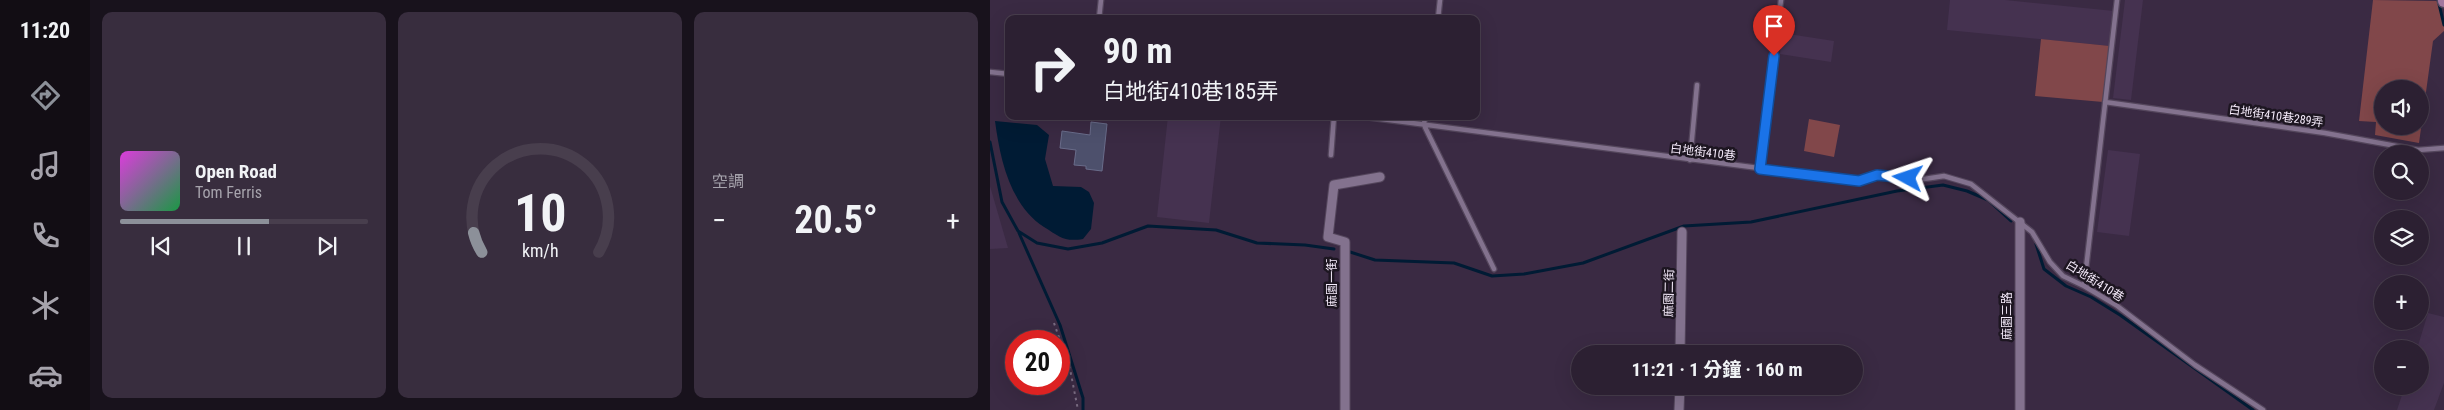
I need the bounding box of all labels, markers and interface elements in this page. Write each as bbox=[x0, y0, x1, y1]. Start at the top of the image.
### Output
pin bbox=[1753, 5, 1795, 56]
icon: arrive bbox=[1760, 12, 1788, 40]
text: 11:20 bbox=[20, 18, 70, 43]
text: 90 m bbox=[1103, 31, 1172, 72]
icon: right bbox=[1020, 35, 1085, 100]
icon: directions bbox=[28, 78, 63, 113]
text: 白地街410巷185弄 bbox=[1103, 79, 1278, 104]
map controls bbox=[2374, 80, 2429, 395]
button: sound bbox=[2374, 80, 2429, 135]
street label: 白地街410巷289弄 bbox=[2228, 102, 2324, 130]
street label: 白地街410巷 bbox=[1670, 141, 1736, 163]
button: search bbox=[2374, 145, 2429, 200]
icon: music bbox=[28, 148, 63, 183]
position arrow bbox=[1881, 151, 1933, 203]
text: Open Road bbox=[195, 160, 277, 183]
text: 空調 bbox=[712, 172, 744, 191]
text: Tom Ferris bbox=[195, 183, 262, 202]
text: 10 bbox=[514, 183, 566, 244]
text: 20.5° bbox=[794, 198, 878, 242]
text: − bbox=[712, 204, 726, 237]
text: + bbox=[946, 204, 960, 237]
button: layers bbox=[2374, 210, 2429, 265]
icon: phone bbox=[28, 218, 63, 253]
icon: previous bbox=[147, 232, 175, 260]
icon: pause bbox=[230, 232, 258, 260]
icon: next bbox=[313, 232, 341, 260]
text: km/h bbox=[522, 240, 558, 261]
street label: 白地街410巷 bbox=[2063, 258, 2127, 304]
street label: 麻園一街 bbox=[1325, 259, 1339, 307]
street label: 麻園二街 bbox=[1662, 269, 1676, 317]
button: + bbox=[2374, 275, 2429, 330]
icon: climate bbox=[28, 288, 63, 323]
street label: 麻園三路 bbox=[2000, 292, 2014, 340]
speed limit sign: 20 bbox=[1005, 330, 1070, 395]
button: − bbox=[2374, 340, 2429, 395]
icon: car bbox=[28, 358, 63, 393]
text: 11:21 · 1 分鐘 · 160 m bbox=[1631, 358, 1803, 381]

